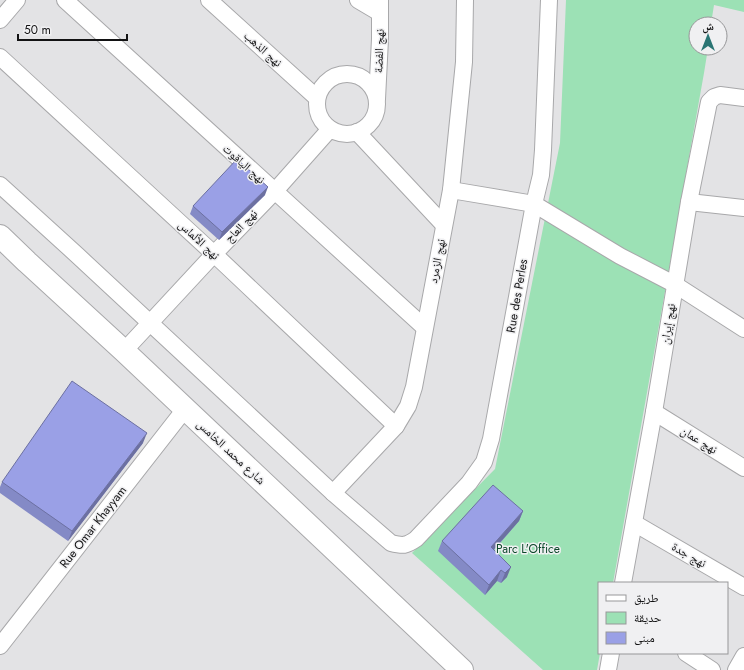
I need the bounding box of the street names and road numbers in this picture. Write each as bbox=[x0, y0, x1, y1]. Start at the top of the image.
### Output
street label: نهج الذهب bbox=[240, 27, 286, 71]
street label: نهج الفضة bbox=[369, 29, 389, 73]
street label: نهج الياقوت bbox=[219, 140, 269, 188]
street label: نهج العاج bbox=[220, 205, 262, 247]
street label: نهج الألماس bbox=[174, 216, 224, 264]
street label: نهج الزمرد bbox=[424, 237, 450, 285]
street label: Rue des Perles bbox=[502, 258, 532, 334]
street label: نهج إيران bbox=[656, 302, 680, 346]
street label: شارع محمد الخامس bbox=[193, 415, 269, 489]
street label: نهج عمان bbox=[677, 422, 721, 458]
street label: Rue Omar Khayyam bbox=[55, 482, 131, 572]
street label: نهج جدة bbox=[668, 538, 710, 572]

